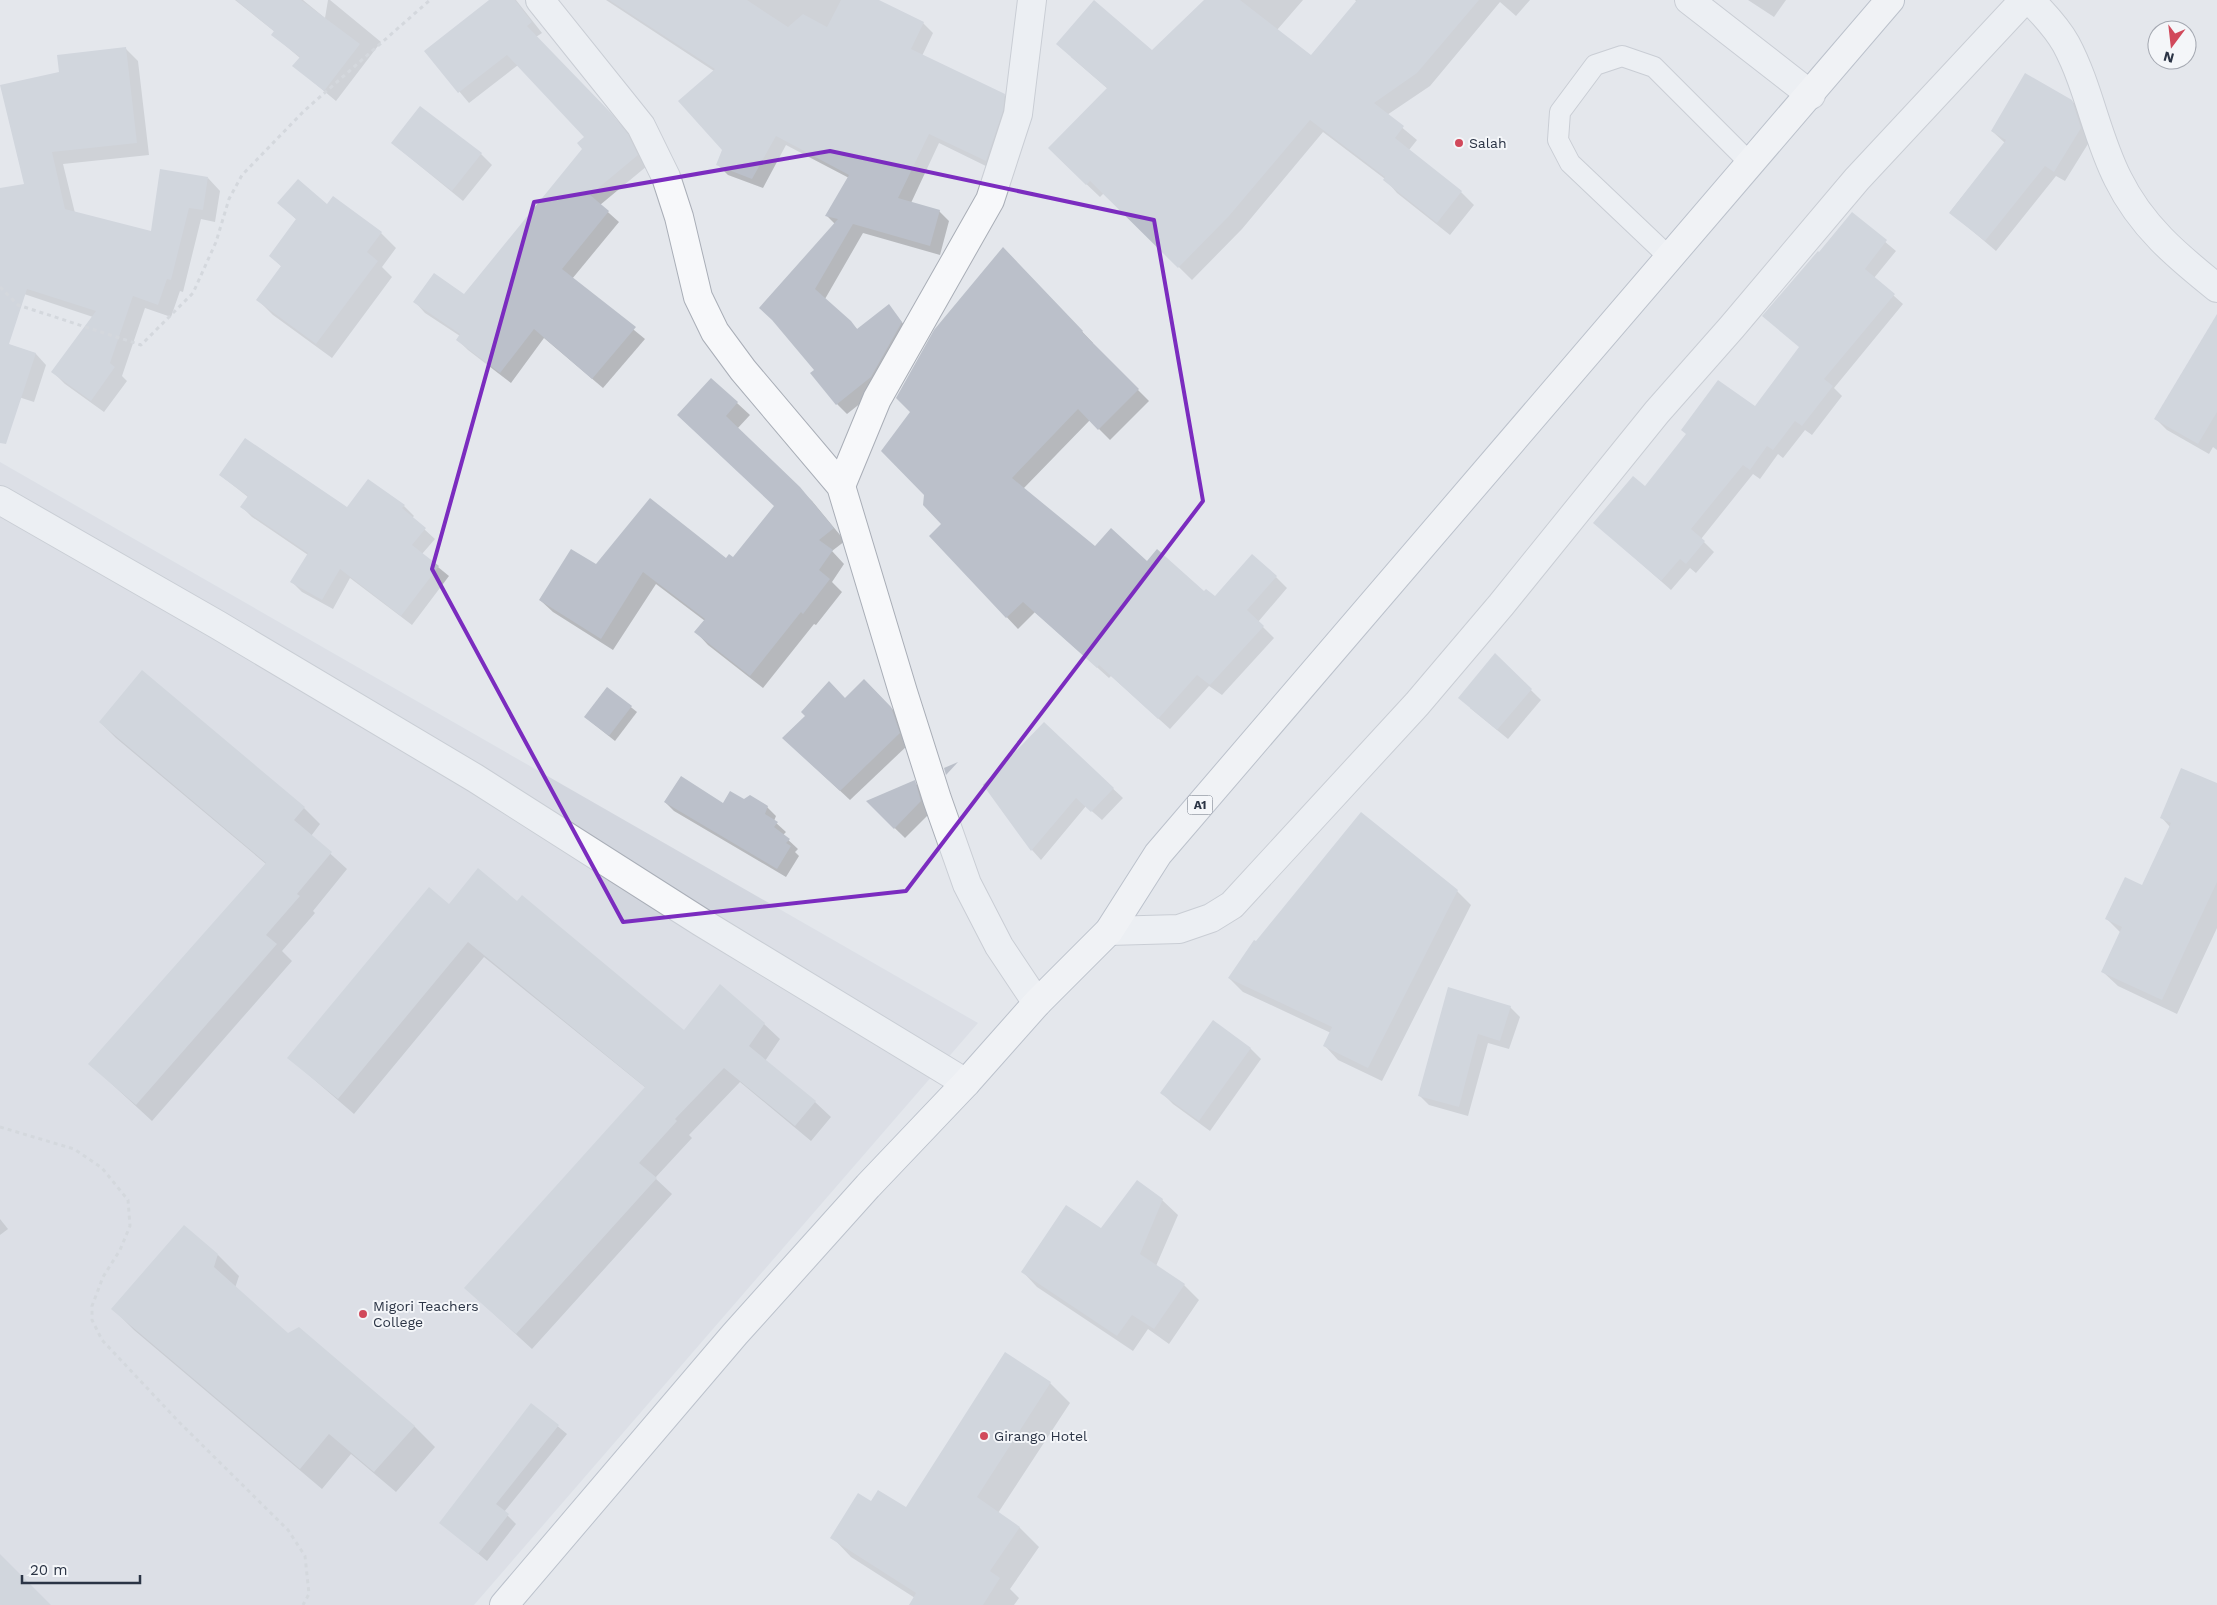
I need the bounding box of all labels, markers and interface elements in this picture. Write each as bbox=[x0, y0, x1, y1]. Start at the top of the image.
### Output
north arrow bbox=[2147, 20, 2197, 70]
text: N bbox=[2162, 48, 2176, 67]
place label: Salah bbox=[1469, 135, 1507, 151]
marker: Salah bbox=[1453, 137, 1465, 149]
road number: A1 bbox=[1188, 796, 1212, 814]
place label: Migori Teachers College bbox=[373, 1298, 479, 1330]
marker: Migori Teachers College bbox=[357, 1308, 369, 1320]
place label: Girango Hotel bbox=[994, 1428, 1088, 1444]
marker: Girango Hotel bbox=[978, 1430, 990, 1442]
scale bar bbox=[22, 1552, 140, 1584]
text: 20 m bbox=[30, 1561, 68, 1579]

